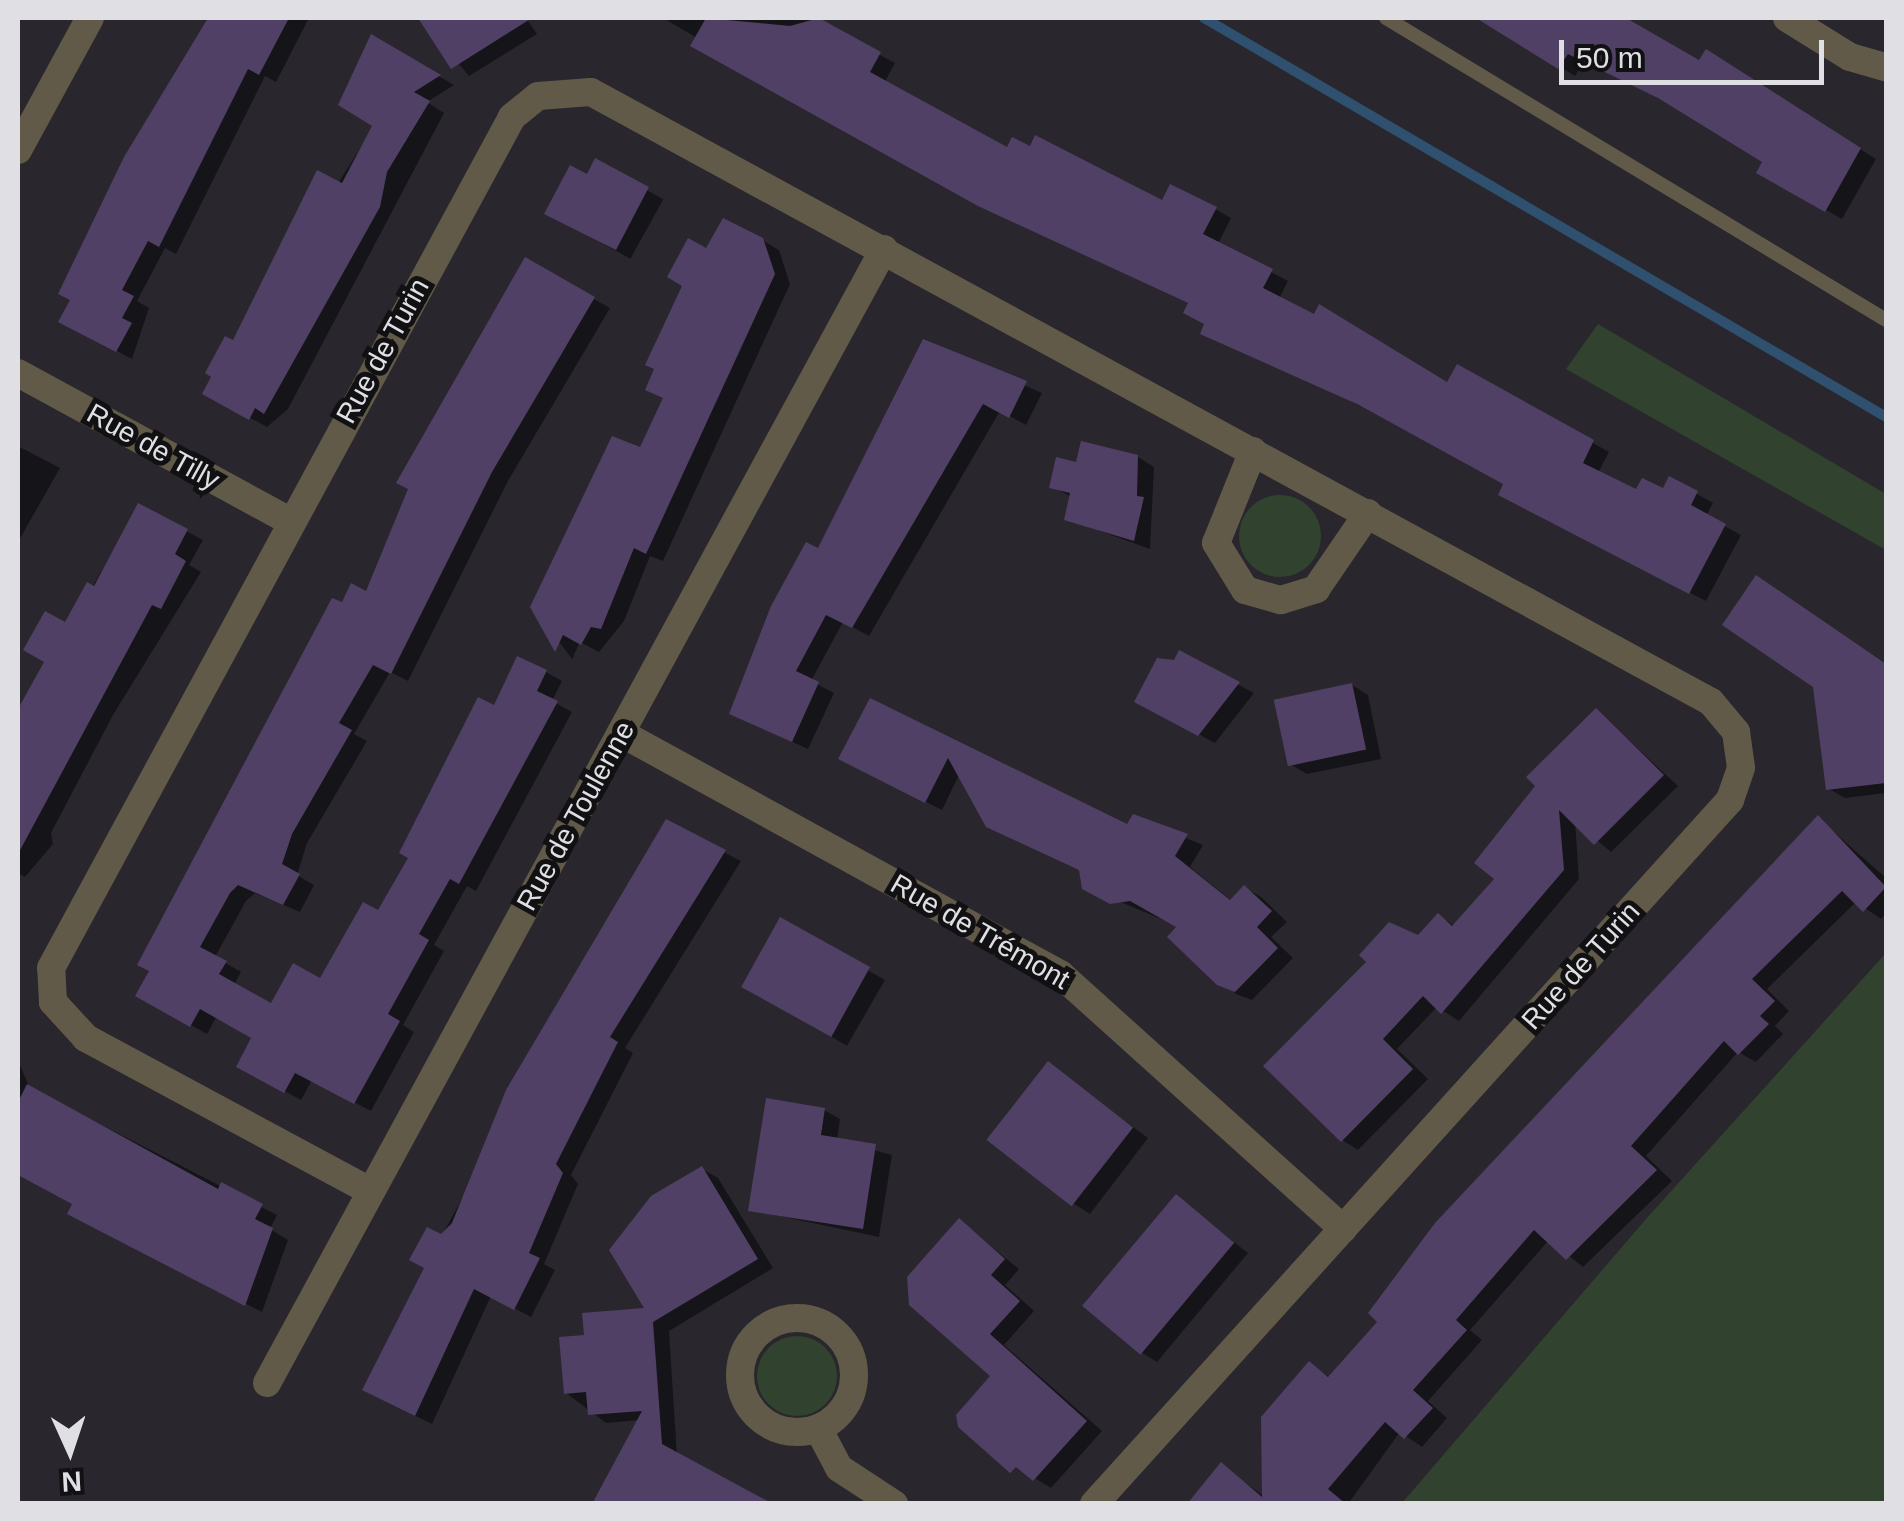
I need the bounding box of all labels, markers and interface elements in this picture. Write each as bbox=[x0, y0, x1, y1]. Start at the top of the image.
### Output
scale bar bbox=[1564, 20, 1829, 82]
text: 50 m bbox=[1576, 41, 1643, 74]
street label: Rue de Turin bbox=[329, 273, 437, 429]
street label: Rue de Tilly bbox=[81, 397, 225, 497]
street label: Rue de Toulenne bbox=[510, 715, 642, 917]
street label: Rue de Trémont bbox=[884, 867, 1076, 997]
street label: Rue de Turin bbox=[1515, 895, 1647, 1037]
north arrow bbox=[20, 1401, 120, 1501]
text: N bbox=[61, 1465, 83, 1497]

